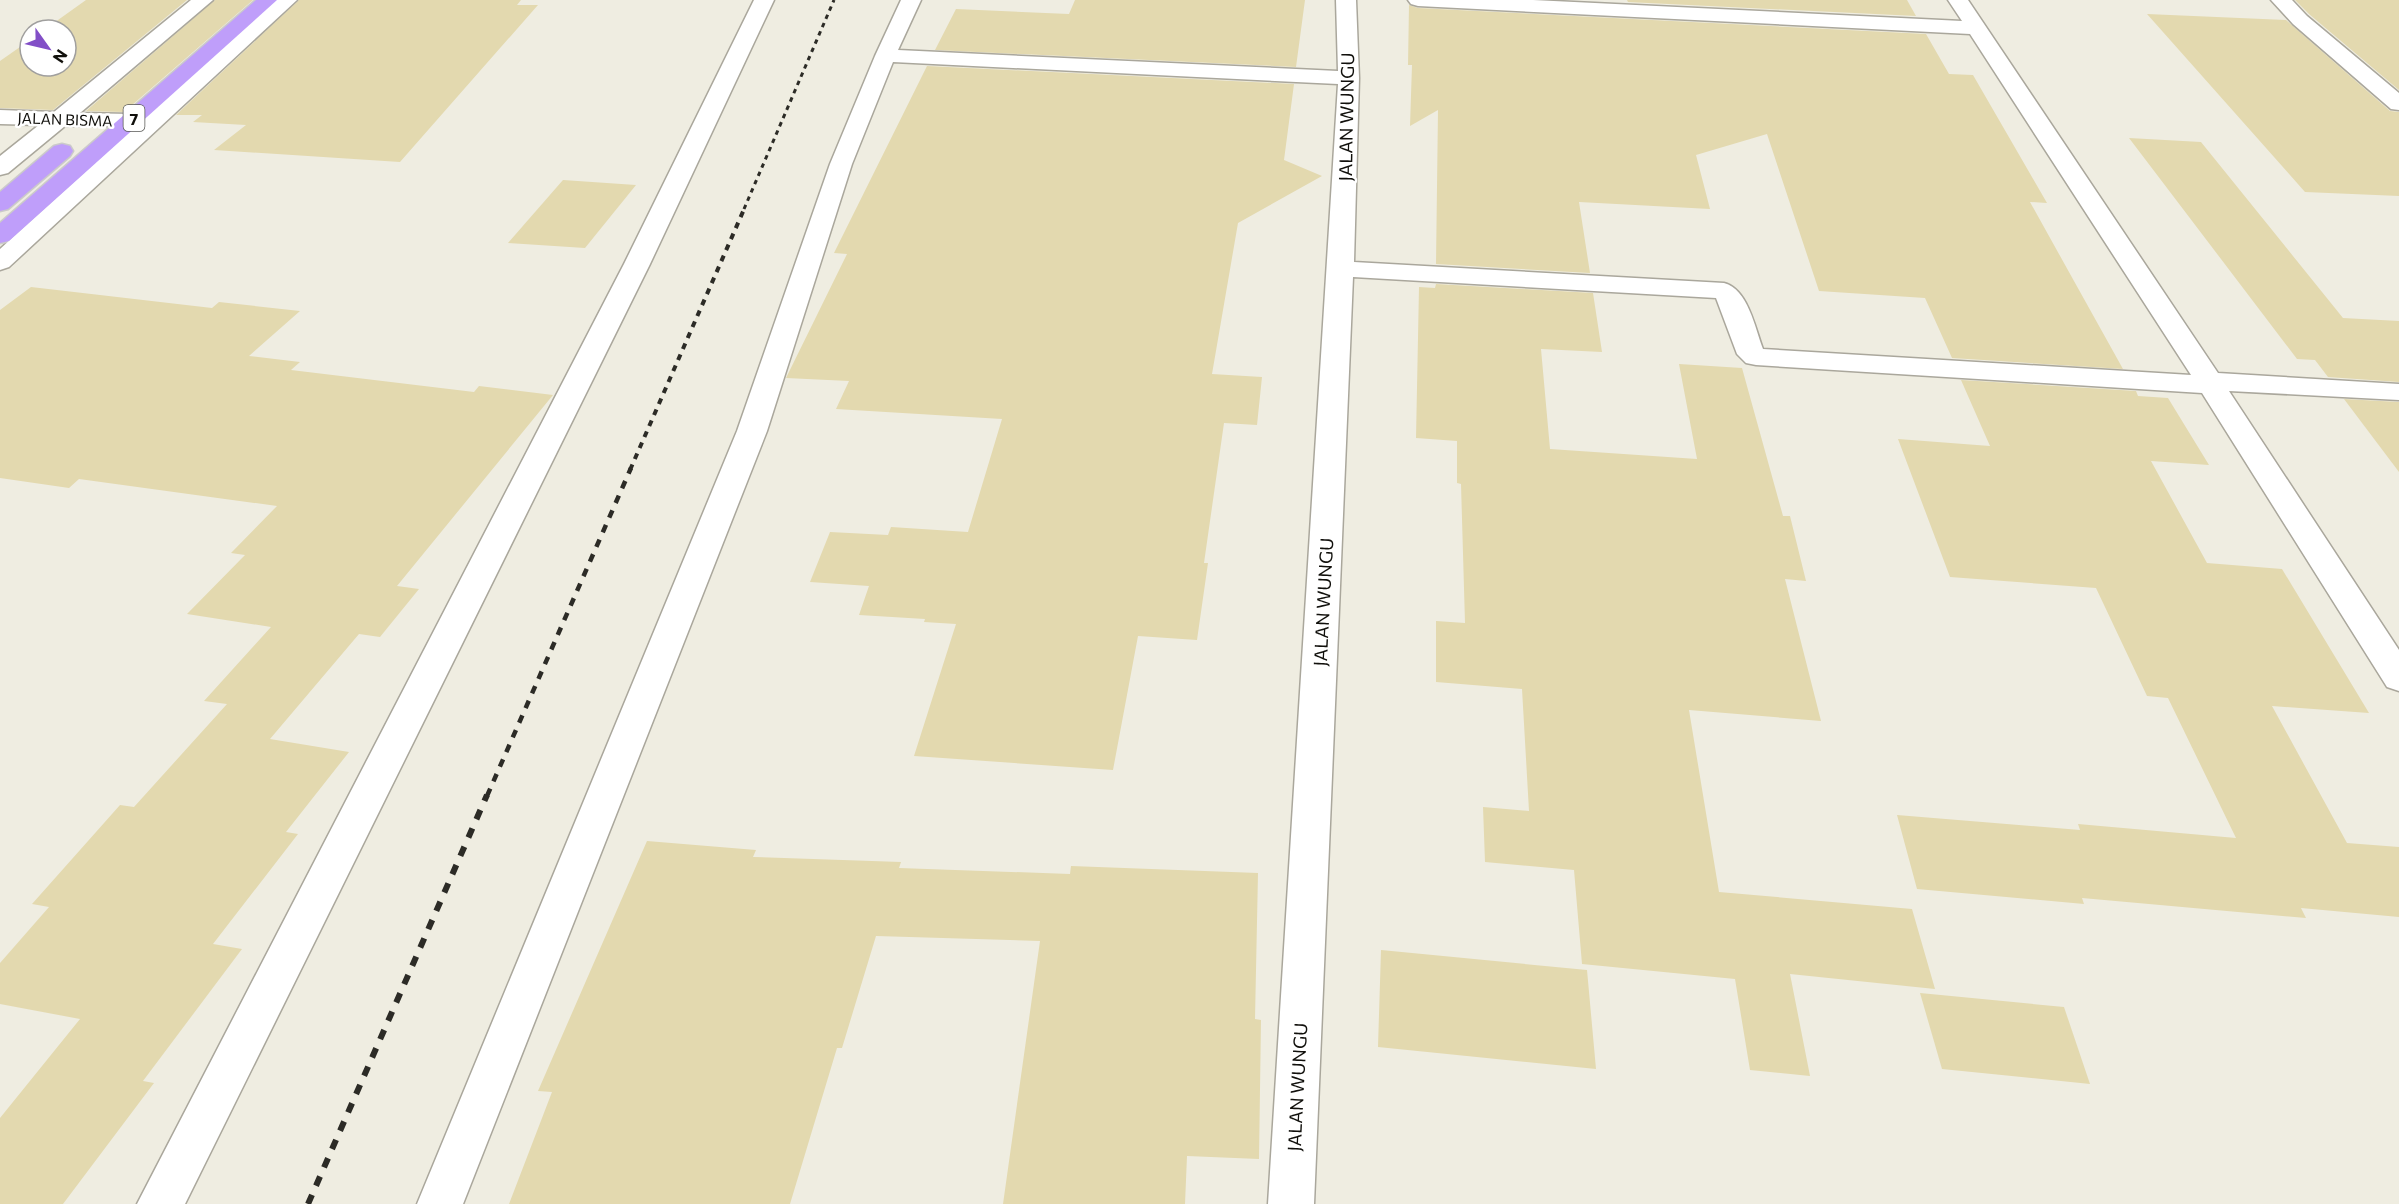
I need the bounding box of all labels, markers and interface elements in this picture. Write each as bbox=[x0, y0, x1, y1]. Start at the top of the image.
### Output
north arrow bbox=[18, 18, 78, 78]
text: N bbox=[50, 46, 72, 67]
street label: JALAN WUNGU bbox=[1334, 52, 1358, 182]
road number: 7 bbox=[124, 105, 144, 131]
street label: JALAN BISMA bbox=[17, 108, 113, 130]
street label: JALAN WUNGU bbox=[1309, 537, 1337, 667]
street label: JALAN WUNGU bbox=[1283, 1022, 1311, 1152]

